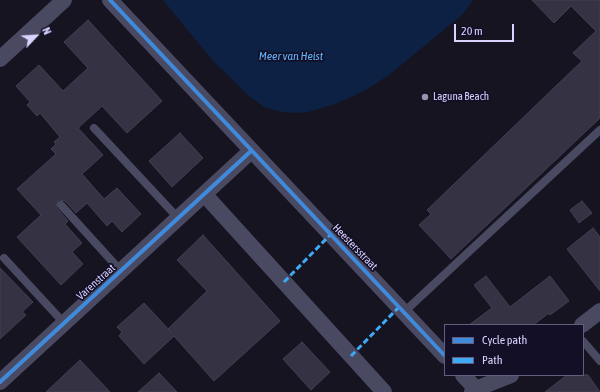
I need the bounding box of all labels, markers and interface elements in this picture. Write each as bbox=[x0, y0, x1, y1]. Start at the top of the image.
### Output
north arrow bbox=[16, 16, 56, 56]
scale bar bbox=[456, 16, 516, 42]
text: 20 m bbox=[461, 24, 483, 38]
text: N bbox=[40, 25, 54, 36]
water label: Meer van Heist bbox=[259, 49, 323, 63]
place label: Laguna Beach bbox=[433, 90, 489, 104]
marker: Laguna Beach bbox=[420, 92, 430, 102]
street label: Heestersstraat bbox=[330, 221, 380, 273]
street label: Varenstraat bbox=[74, 261, 118, 303]
legend bbox=[444, 324, 584, 376]
text: Cycle path bbox=[482, 333, 527, 347]
text: Path bbox=[482, 353, 503, 367]

